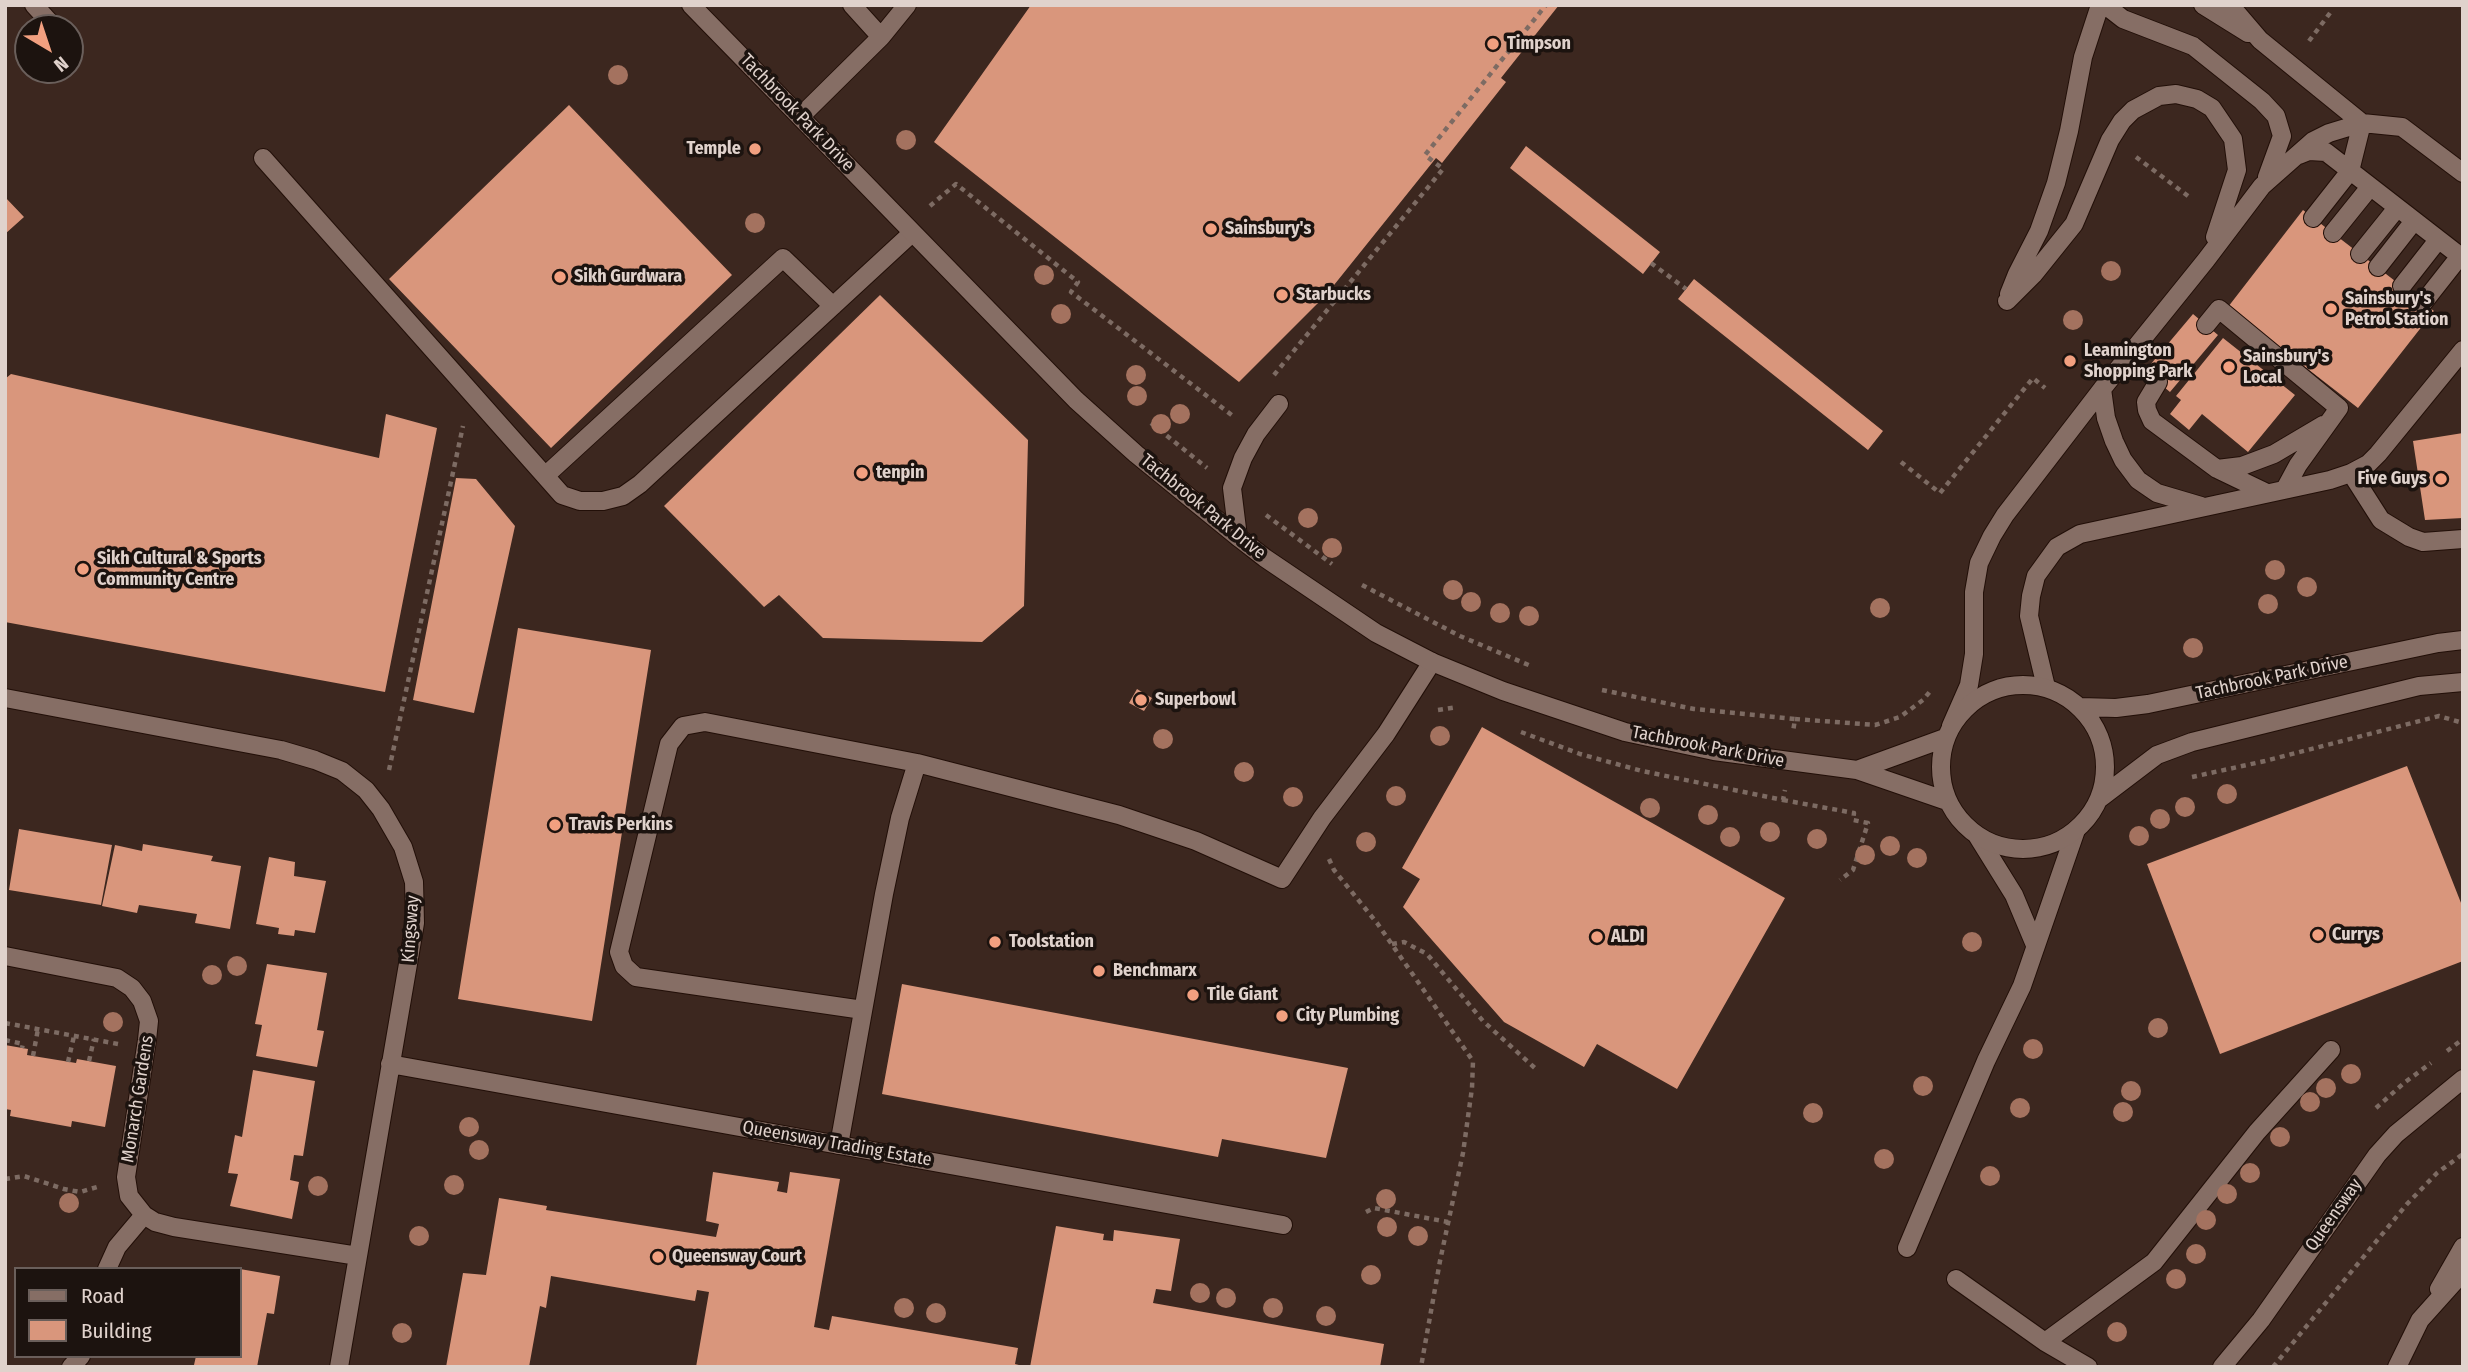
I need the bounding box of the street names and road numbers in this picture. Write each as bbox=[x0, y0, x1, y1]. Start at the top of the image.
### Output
street label: Tachbrook Park Drive bbox=[736, 50, 858, 176]
street label: Tachbrook Park Drive bbox=[1136, 450, 1270, 564]
street label: Tachbrook Park Drive bbox=[2194, 651, 2350, 705]
street label: Tachbrook Park Drive bbox=[1630, 722, 1786, 772]
street label: Kingsway bbox=[398, 895, 424, 963]
street label: Monarch Gardens bbox=[117, 1034, 159, 1164]
street label: Queensway Trading Estate bbox=[741, 1117, 933, 1171]
street label: Queensway bbox=[2301, 1175, 2367, 1255]

